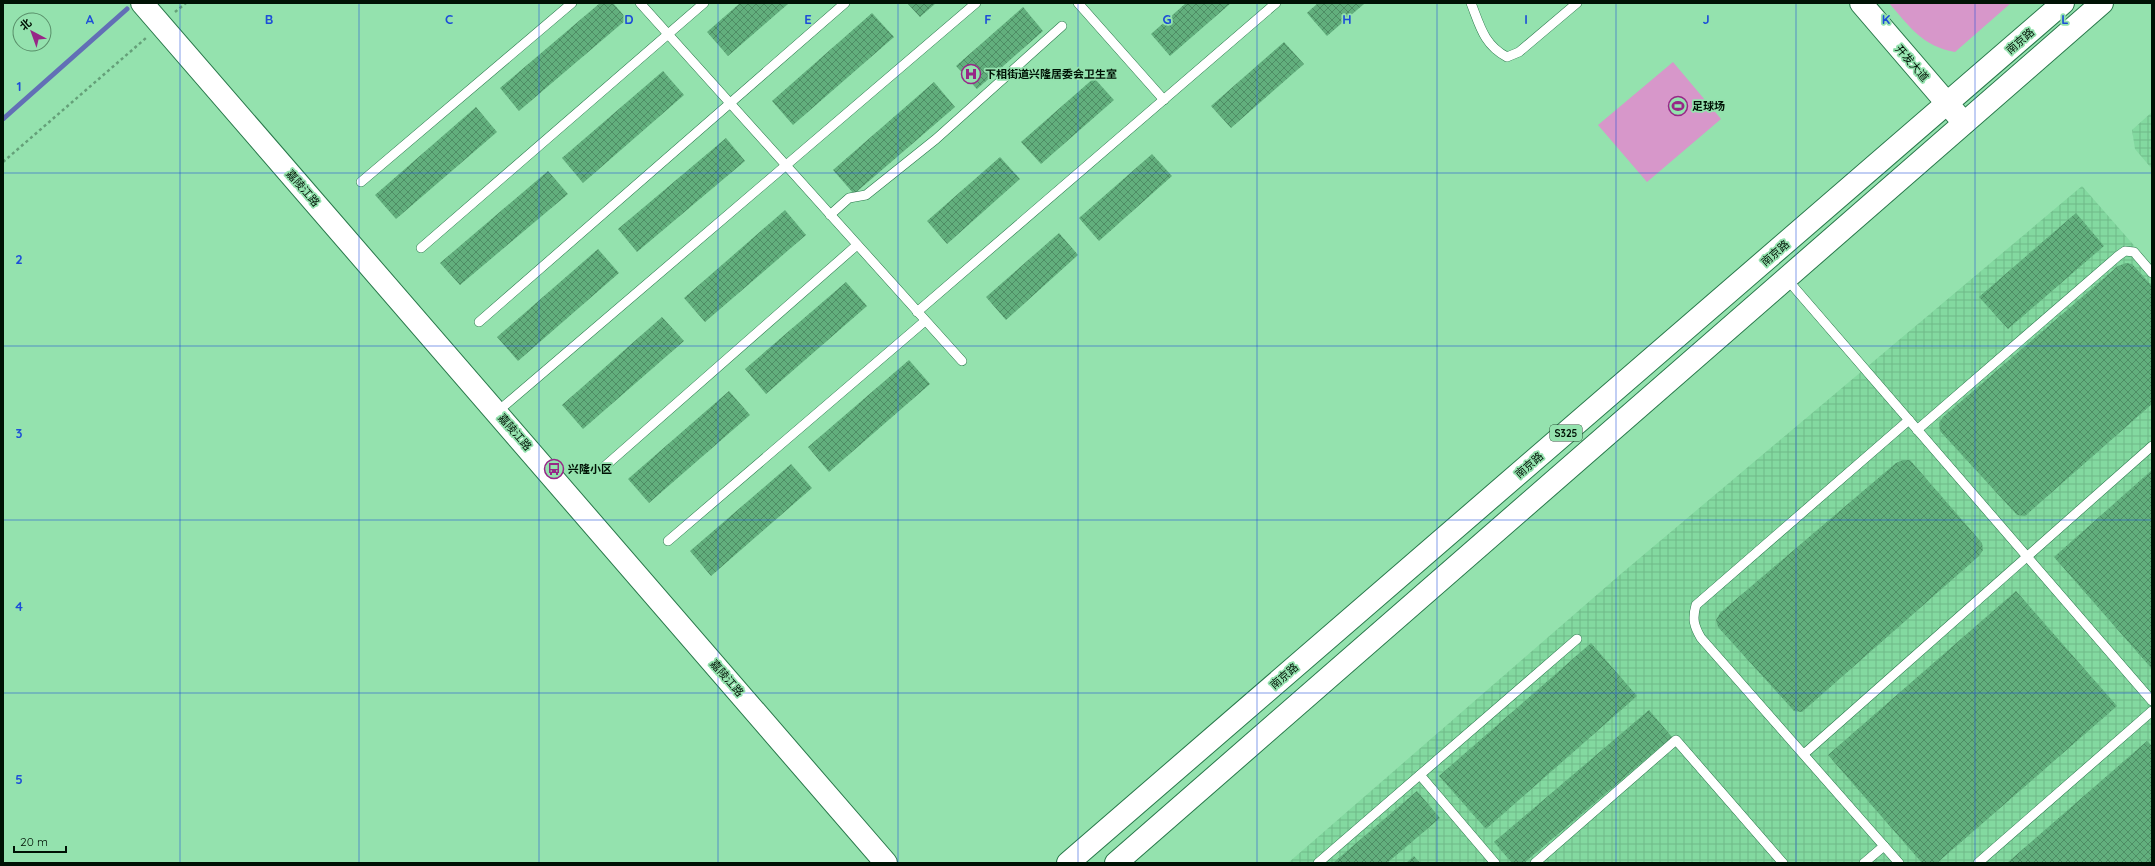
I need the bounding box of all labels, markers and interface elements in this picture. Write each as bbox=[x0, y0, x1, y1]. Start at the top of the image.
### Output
text: A bbox=[86, 11, 95, 27]
text: B bbox=[265, 11, 273, 27]
text: C bbox=[445, 11, 453, 27]
text: D bbox=[624, 11, 634, 27]
text: E bbox=[804, 11, 812, 27]
text: F bbox=[984, 11, 992, 27]
text: G bbox=[1162, 11, 1172, 27]
text: H bbox=[1342, 11, 1352, 27]
text: I bbox=[1524, 11, 1528, 27]
text: J bbox=[1702, 11, 1710, 27]
text: K bbox=[1882, 11, 1891, 27]
text: L bbox=[2061, 11, 2069, 27]
north arrow bbox=[12, 12, 52, 52]
text: 北 bbox=[17, 16, 34, 33]
street label: 南京路 bbox=[2003, 25, 2037, 57]
street label: 开发大道 bbox=[1892, 42, 1932, 84]
hospital icon: 下相街道兴隆居委会卫生室 bbox=[960, 63, 982, 85]
place label: 下相街道兴隆居委会卫生室 bbox=[985, 67, 1117, 81]
text: 1 bbox=[16, 78, 22, 94]
sports icon: 足球场 bbox=[1667, 95, 1689, 117]
place label: 足球场 bbox=[1692, 99, 1725, 113]
street label: 嘉陵江路 bbox=[283, 167, 323, 209]
street label: 南京路 bbox=[1758, 237, 1792, 269]
text: 2 bbox=[15, 251, 23, 267]
street label: 嘉陵江路 bbox=[495, 411, 535, 453]
text: 3 bbox=[16, 425, 23, 441]
road number: S325 bbox=[1550, 425, 1582, 441]
street label: 南京路 bbox=[1512, 449, 1546, 481]
bus stop icon: 兴隆小区 bbox=[543, 458, 565, 480]
place label: 兴隆小区 bbox=[568, 462, 612, 476]
text: 4 bbox=[15, 598, 23, 614]
street label: 嘉陵江路 bbox=[707, 657, 747, 699]
street label: 南京路 bbox=[1267, 660, 1301, 692]
text: 5 bbox=[15, 771, 23, 787]
scale bar bbox=[14, 828, 66, 854]
text: 20 m bbox=[20, 834, 48, 849]

